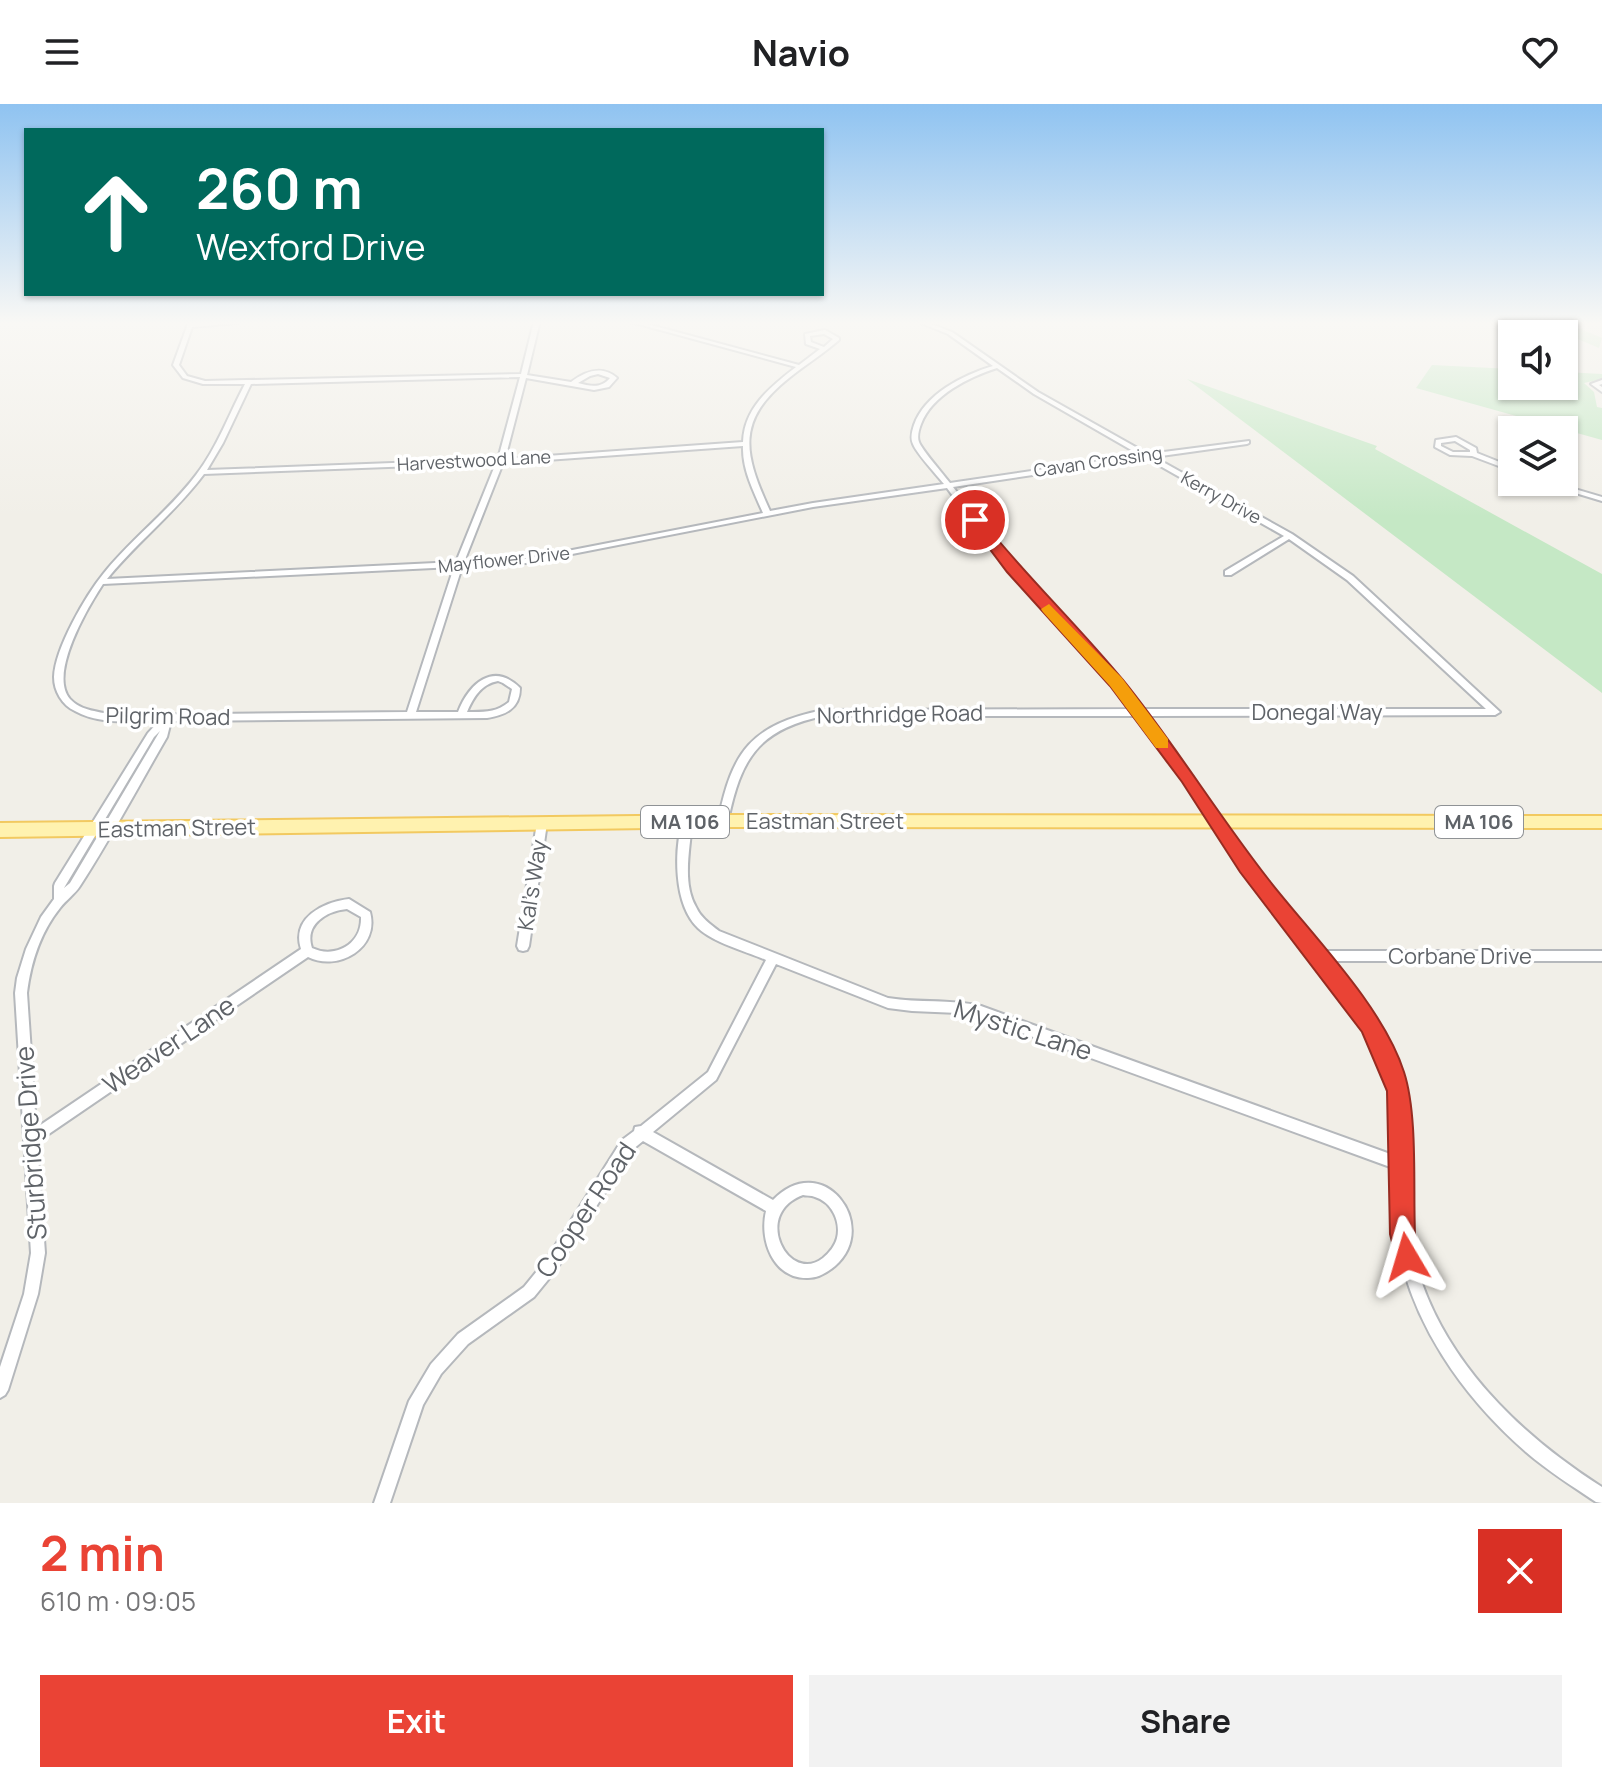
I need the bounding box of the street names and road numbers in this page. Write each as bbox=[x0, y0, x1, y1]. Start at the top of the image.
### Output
street label: Cavan Crossing bbox=[1032, 440, 1164, 482]
street label: Harvestwood Lane bbox=[396, 444, 552, 476]
street label: Kerry Drive bbox=[1177, 465, 1266, 529]
street label: Mayflower Drive bbox=[437, 540, 571, 578]
street label: Donegal Way bbox=[1251, 697, 1383, 727]
street label: Northridge Road bbox=[817, 698, 983, 730]
street label: Pilgrim Road bbox=[105, 700, 231, 732]
road number: MA 106 bbox=[641, 806, 729, 838]
street label: Eastman Street bbox=[746, 806, 904, 836]
road number: MA 106 bbox=[1435, 806, 1523, 838]
street label: Eastman Street bbox=[98, 812, 256, 844]
street label: Kal's Way bbox=[510, 837, 554, 933]
street label: Corbane Drive bbox=[1388, 941, 1532, 971]
street label: Weaver Lane bbox=[95, 987, 242, 1102]
street label: Mystic Lane bbox=[949, 990, 1097, 1068]
street label: Sturbridge Drive bbox=[5, 1045, 55, 1241]
street label: Cooper Road bbox=[527, 1135, 644, 1284]

